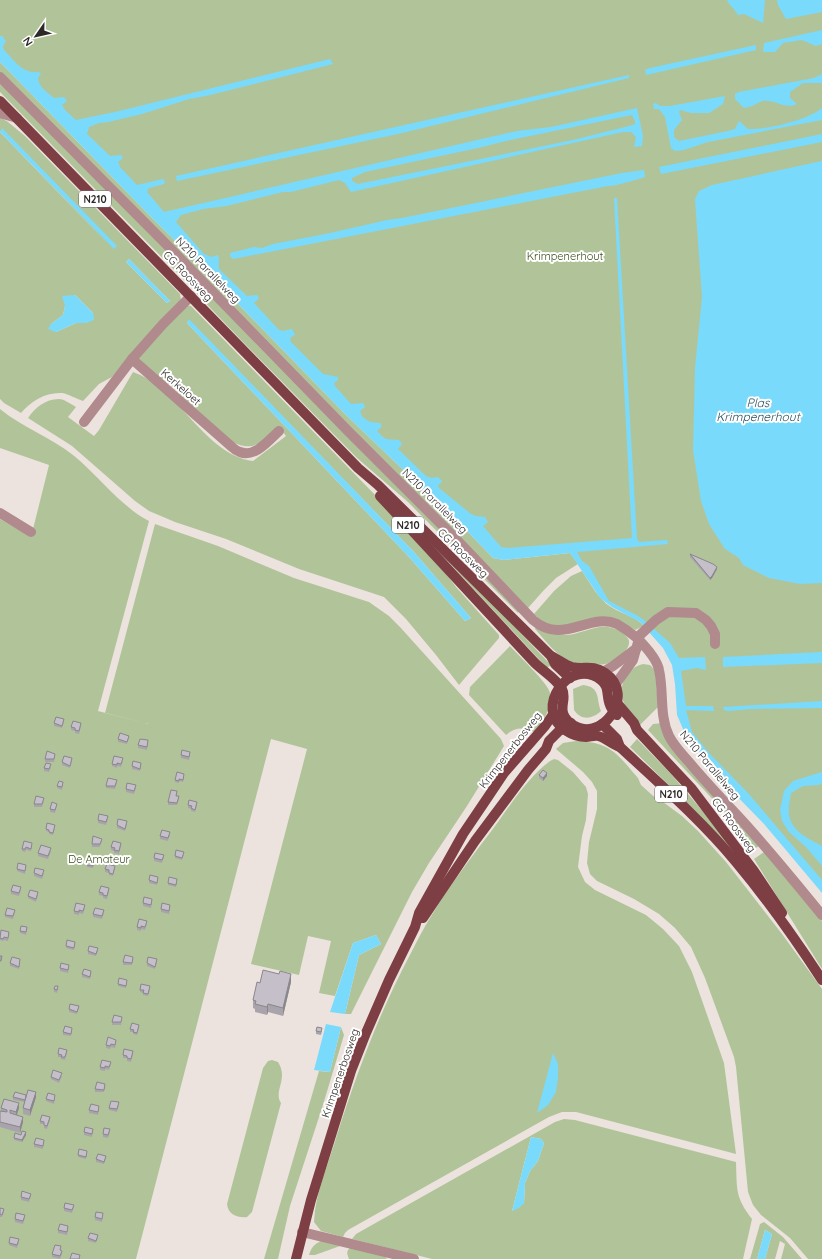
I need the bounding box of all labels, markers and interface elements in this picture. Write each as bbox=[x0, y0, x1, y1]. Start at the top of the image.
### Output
north arrow bbox=[16, 16, 56, 56]
text: N bbox=[20, 34, 36, 49]
road number: N210 bbox=[79, 191, 111, 207]
street label: N210 Parallelweg bbox=[173, 234, 243, 306]
street label: CG Roosweg bbox=[160, 248, 216, 304]
park label: Krimpenerhout bbox=[527, 249, 604, 263]
street label: Kerkeloet bbox=[158, 366, 204, 408]
water label: Plas Krimpenerhout bbox=[716, 395, 802, 424]
street label: N210 Parallelweg bbox=[400, 466, 470, 536]
road number: N210 bbox=[392, 517, 424, 533]
street label: CG Roosweg bbox=[435, 525, 491, 581]
street label: Krimpenerbosweg bbox=[476, 709, 544, 791]
street label: N210 Parallelweg bbox=[677, 727, 743, 803]
road number: N210 bbox=[655, 786, 687, 802]
street label: CG Roosweg bbox=[709, 795, 759, 855]
park label: De Amateur bbox=[68, 852, 130, 866]
street label: Krimpenerbosweg bbox=[318, 1027, 362, 1119]

